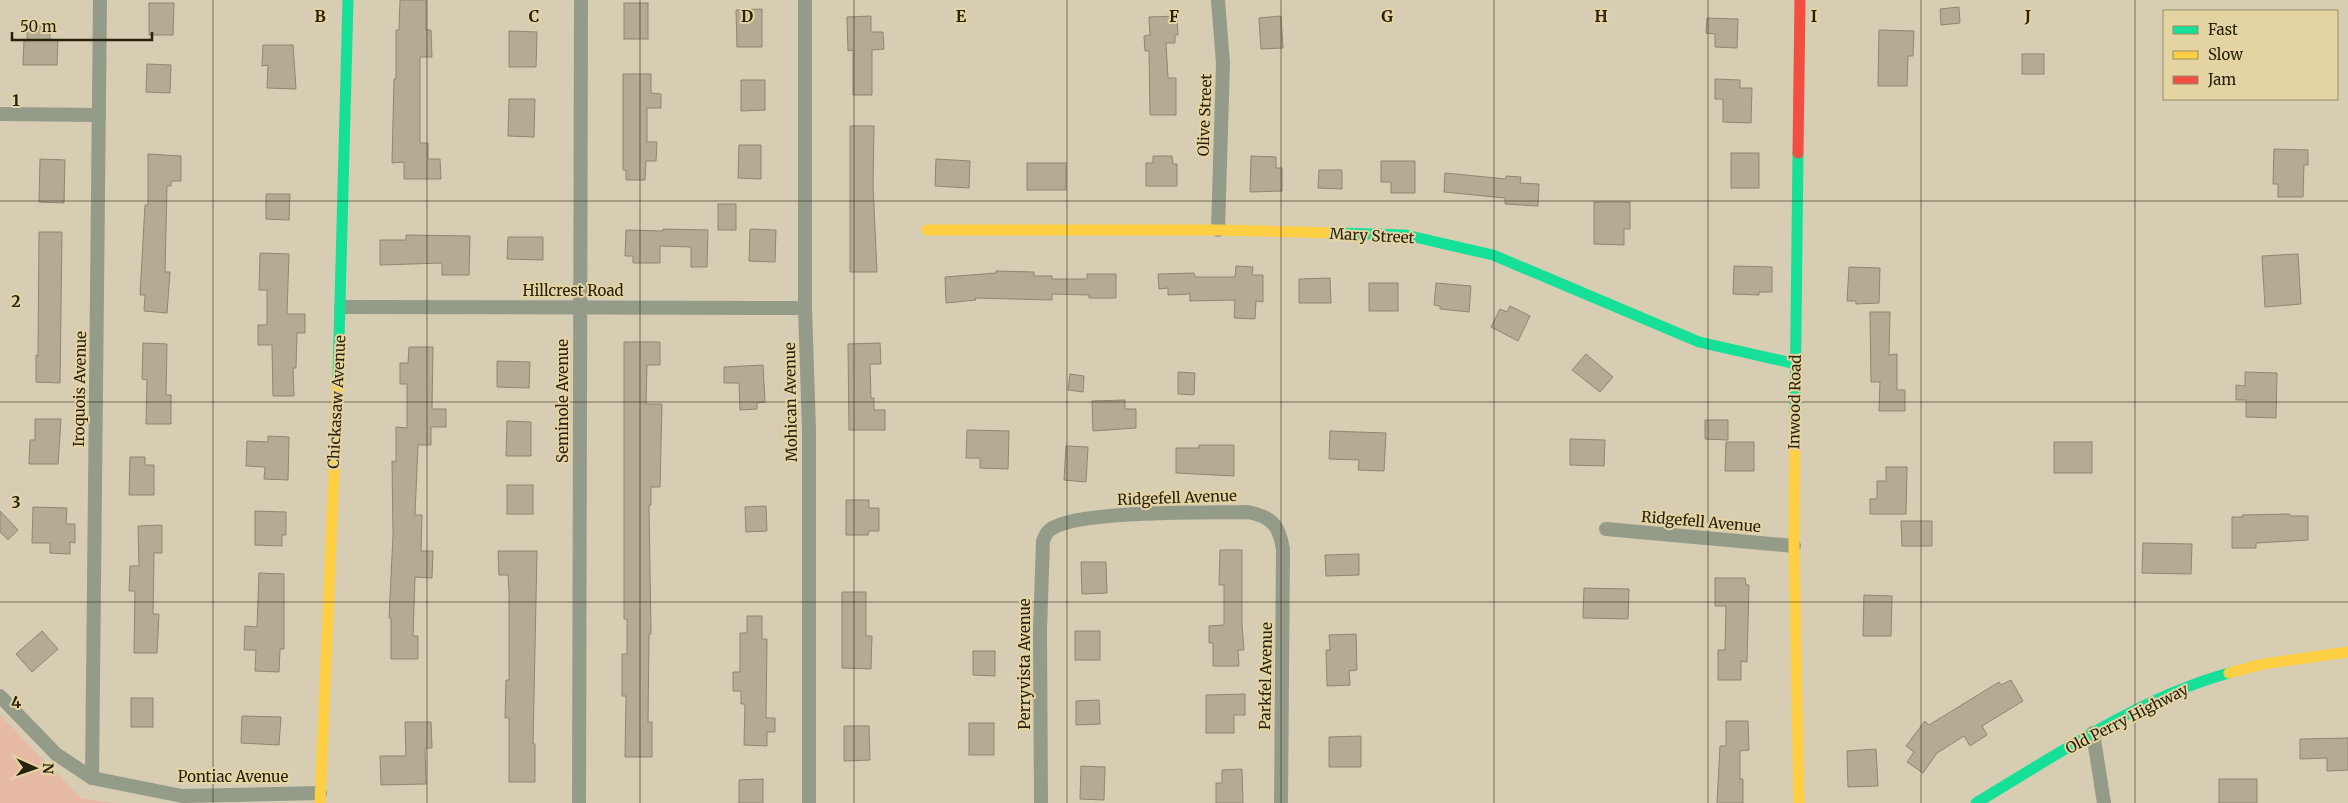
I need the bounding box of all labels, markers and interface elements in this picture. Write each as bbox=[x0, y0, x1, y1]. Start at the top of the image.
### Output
text: B bbox=[314, 6, 326, 26]
text: C bbox=[529, 6, 539, 26]
text: D bbox=[741, 6, 753, 26]
text: E bbox=[956, 6, 967, 26]
text: F bbox=[1169, 6, 1179, 26]
text: G bbox=[1381, 6, 1393, 26]
text: H bbox=[1594, 6, 1608, 26]
text: I bbox=[1811, 6, 1817, 26]
text: J bbox=[2024, 6, 2031, 26]
scale bar bbox=[12, 10, 152, 42]
legend bbox=[2163, 10, 2338, 100]
text: 50 m bbox=[20, 17, 57, 36]
text: Fast bbox=[2208, 20, 2238, 39]
text: Slow bbox=[2208, 45, 2243, 64]
text: Jam bbox=[2207, 70, 2236, 89]
street label: Olive Street bbox=[1194, 73, 1215, 157]
text: 1 bbox=[12, 90, 20, 110]
street label: Mary Street bbox=[1329, 224, 1415, 247]
street label: Hillcrest Road bbox=[522, 281, 624, 300]
text: 2 bbox=[11, 291, 21, 311]
street label: Iroquois Avenue bbox=[69, 331, 90, 447]
street label: Chickasaw Avenue bbox=[324, 334, 349, 469]
street label: Seminole Avenue bbox=[553, 339, 572, 463]
street label: Mohican Avenue bbox=[780, 342, 801, 462]
street label: Inwood Road bbox=[1784, 354, 1805, 450]
street label: Ridgefell Avenue bbox=[1117, 486, 1237, 509]
text: 3 bbox=[11, 492, 21, 512]
street label: Ridgefell Avenue bbox=[1641, 507, 1762, 536]
street label: Perryvista Avenue bbox=[1015, 598, 1034, 730]
street label: Parkfel Avenue bbox=[1255, 622, 1276, 730]
street label: Old Perry Highway bbox=[2062, 679, 2192, 758]
text: 4 bbox=[11, 692, 21, 712]
north arrow bbox=[10, 743, 60, 793]
text: N bbox=[39, 763, 57, 774]
street label: Pontiac Avenue bbox=[178, 767, 288, 786]

